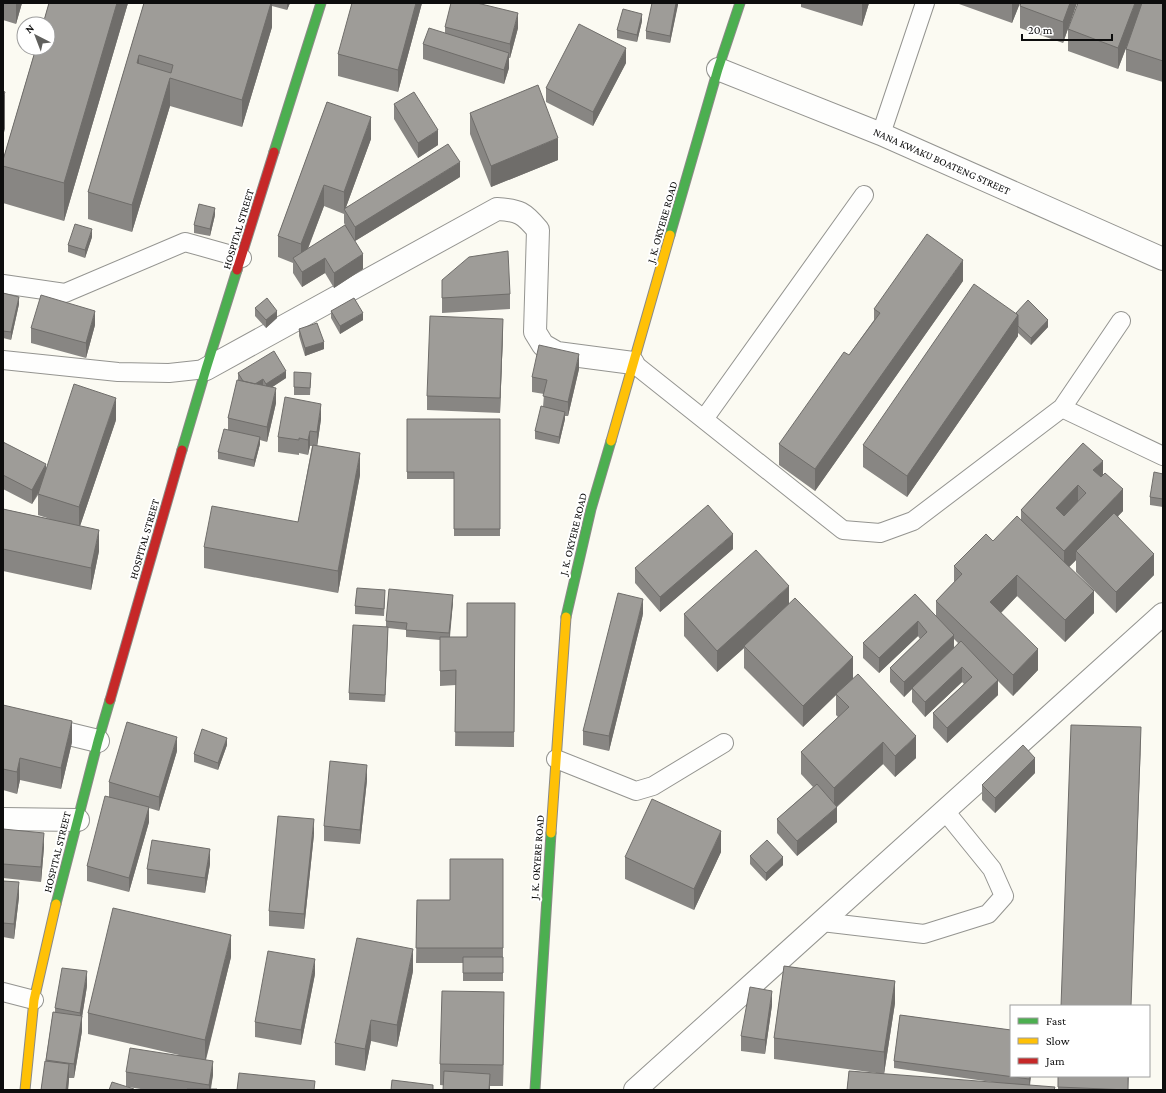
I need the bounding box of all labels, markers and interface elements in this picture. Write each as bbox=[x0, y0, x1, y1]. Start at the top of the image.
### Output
north arrow bbox=[16, 16, 56, 56]
scale bar bbox=[1022, 16, 1112, 42]
text: N bbox=[23, 21, 36, 36]
text: 20 m bbox=[1028, 23, 1053, 37]
street label: NANA KWAKU BOATENG STREET bbox=[872, 125, 1012, 197]
street label: J. K. OKYERE ROAD bbox=[644, 180, 680, 266]
street label: HOSPITAL STREET bbox=[220, 187, 256, 270]
street label: J. K. OKYERE ROAD bbox=[557, 491, 590, 578]
street label: HOSPITAL STREET bbox=[127, 497, 161, 581]
street label: HOSPITAL STREET bbox=[41, 810, 73, 894]
street label: J. K. OKYERE ROAD bbox=[528, 814, 547, 901]
legend bbox=[1010, 1005, 1150, 1077]
text: Fast bbox=[1046, 1014, 1067, 1028]
text: Slow bbox=[1046, 1034, 1070, 1048]
text: Jam bbox=[1045, 1054, 1065, 1068]

